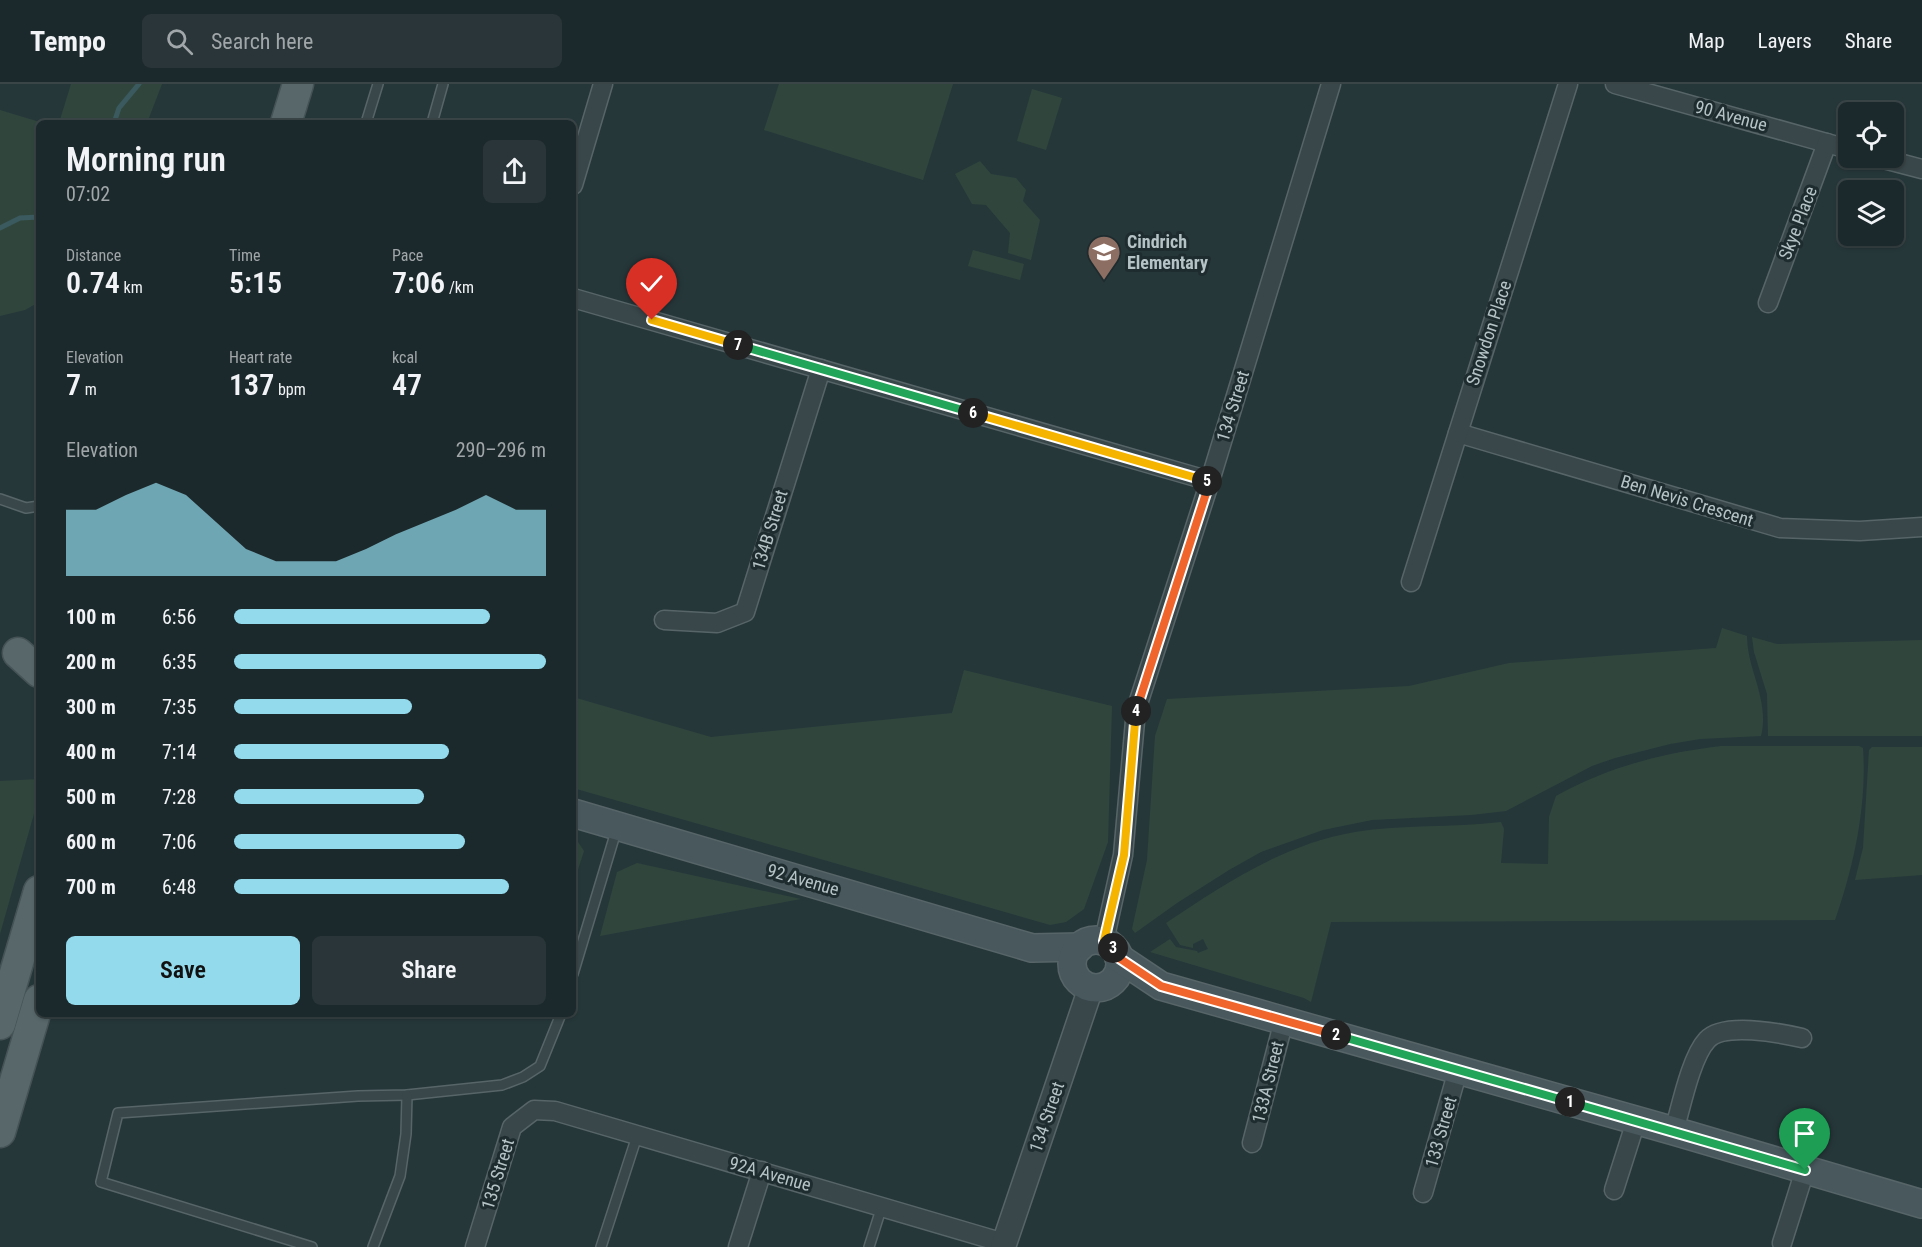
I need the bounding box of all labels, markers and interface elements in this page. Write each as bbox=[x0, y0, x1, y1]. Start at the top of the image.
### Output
search box bbox=[142, 14, 562, 68]
text: Tempo bbox=[30, 25, 106, 58]
icon: search bbox=[163, 25, 196, 58]
text: Search here bbox=[211, 29, 313, 54]
text: Map bbox=[1688, 29, 1725, 53]
text: Layers bbox=[1758, 29, 1812, 53]
text: Share bbox=[1845, 29, 1892, 53]
street label: 90 Avenue bbox=[1693, 96, 1769, 135]
map controls bbox=[1838, 102, 1904, 246]
button: locate bbox=[1838, 102, 1904, 168]
text: Morning run bbox=[66, 140, 226, 179]
button: share bbox=[483, 140, 546, 203]
button: layers bbox=[1838, 180, 1904, 246]
text: 07:02 bbox=[66, 182, 110, 206]
street label: Skye Place bbox=[1774, 183, 1821, 262]
place label: Cindrich Elementary bbox=[1127, 231, 1208, 273]
school or university icon: Cindrich Elementary bbox=[1086, 234, 1122, 281]
text: Distance bbox=[66, 246, 121, 265]
text: Time bbox=[229, 246, 261, 265]
text: Pace bbox=[392, 246, 423, 265]
pin bbox=[626, 258, 677, 320]
text: 0.74 bbox=[66, 265, 120, 300]
text: 5:15 bbox=[229, 265, 282, 300]
text: 7:06 bbox=[392, 265, 445, 300]
icon: check bbox=[635, 267, 668, 300]
text: km bbox=[120, 278, 143, 297]
text: /km bbox=[445, 278, 474, 297]
street label: Snowdon Place bbox=[1462, 278, 1515, 388]
pin: 7 bbox=[723, 330, 753, 360]
text: 7 bbox=[734, 335, 742, 354]
text: Elevation bbox=[66, 348, 124, 367]
text: Heart rate bbox=[229, 348, 292, 367]
text: kcal bbox=[392, 348, 418, 367]
text: 7 bbox=[66, 367, 81, 402]
text: 137 bbox=[229, 367, 274, 402]
text: 47 bbox=[392, 367, 422, 402]
street label: 134 Street bbox=[1212, 368, 1253, 444]
text: m bbox=[81, 380, 97, 399]
text: bpm bbox=[274, 380, 306, 399]
pin: 6 bbox=[958, 398, 988, 428]
text: 6 bbox=[969, 403, 977, 422]
text: Elevation bbox=[66, 438, 138, 462]
text: 290–296 m bbox=[456, 438, 546, 462]
pin: 5 bbox=[1192, 466, 1222, 496]
street label: Ben Nevis Crescent bbox=[1618, 470, 1756, 531]
text: 5 bbox=[1203, 471, 1211, 490]
street label: 134B Street bbox=[747, 487, 792, 573]
text: 100 m bbox=[66, 605, 116, 629]
text: 6:56 bbox=[162, 605, 196, 629]
text: 200 m bbox=[66, 650, 116, 674]
text: 6:35 bbox=[162, 650, 196, 674]
text: 300 m bbox=[66, 695, 116, 719]
text: 7:35 bbox=[162, 695, 196, 719]
pin: 4 bbox=[1121, 696, 1151, 726]
text: 4 bbox=[1132, 701, 1140, 720]
text: 400 m bbox=[66, 740, 116, 764]
text: 7:14 bbox=[162, 740, 196, 764]
text: 500 m bbox=[66, 785, 116, 809]
text: 7:28 bbox=[162, 785, 196, 809]
text: 600 m bbox=[66, 830, 116, 854]
text: 7:06 bbox=[162, 830, 196, 854]
street label: 92 Avenue bbox=[765, 859, 841, 900]
text: 700 m bbox=[66, 875, 116, 899]
text: 6:48 bbox=[162, 875, 196, 899]
pin: 3 bbox=[1098, 933, 1128, 963]
button: Save bbox=[66, 936, 300, 1005]
button: Share bbox=[312, 936, 546, 1005]
text: 3 bbox=[1109, 938, 1117, 957]
pin: 2 bbox=[1321, 1020, 1351, 1050]
text: 2 bbox=[1332, 1025, 1340, 1044]
street label: 133A Street bbox=[1247, 1039, 1288, 1125]
street label: 134 Street bbox=[1025, 1079, 1068, 1155]
pin: 1 bbox=[1555, 1087, 1585, 1117]
text: 1 bbox=[1566, 1092, 1574, 1111]
street label: 133 Street bbox=[1420, 1094, 1461, 1170]
pin bbox=[1779, 1108, 1830, 1170]
icon: arrive bbox=[1788, 1117, 1821, 1150]
street label: 135 Street bbox=[477, 1136, 518, 1212]
street label: 92A Avenue bbox=[727, 1152, 813, 1195]

